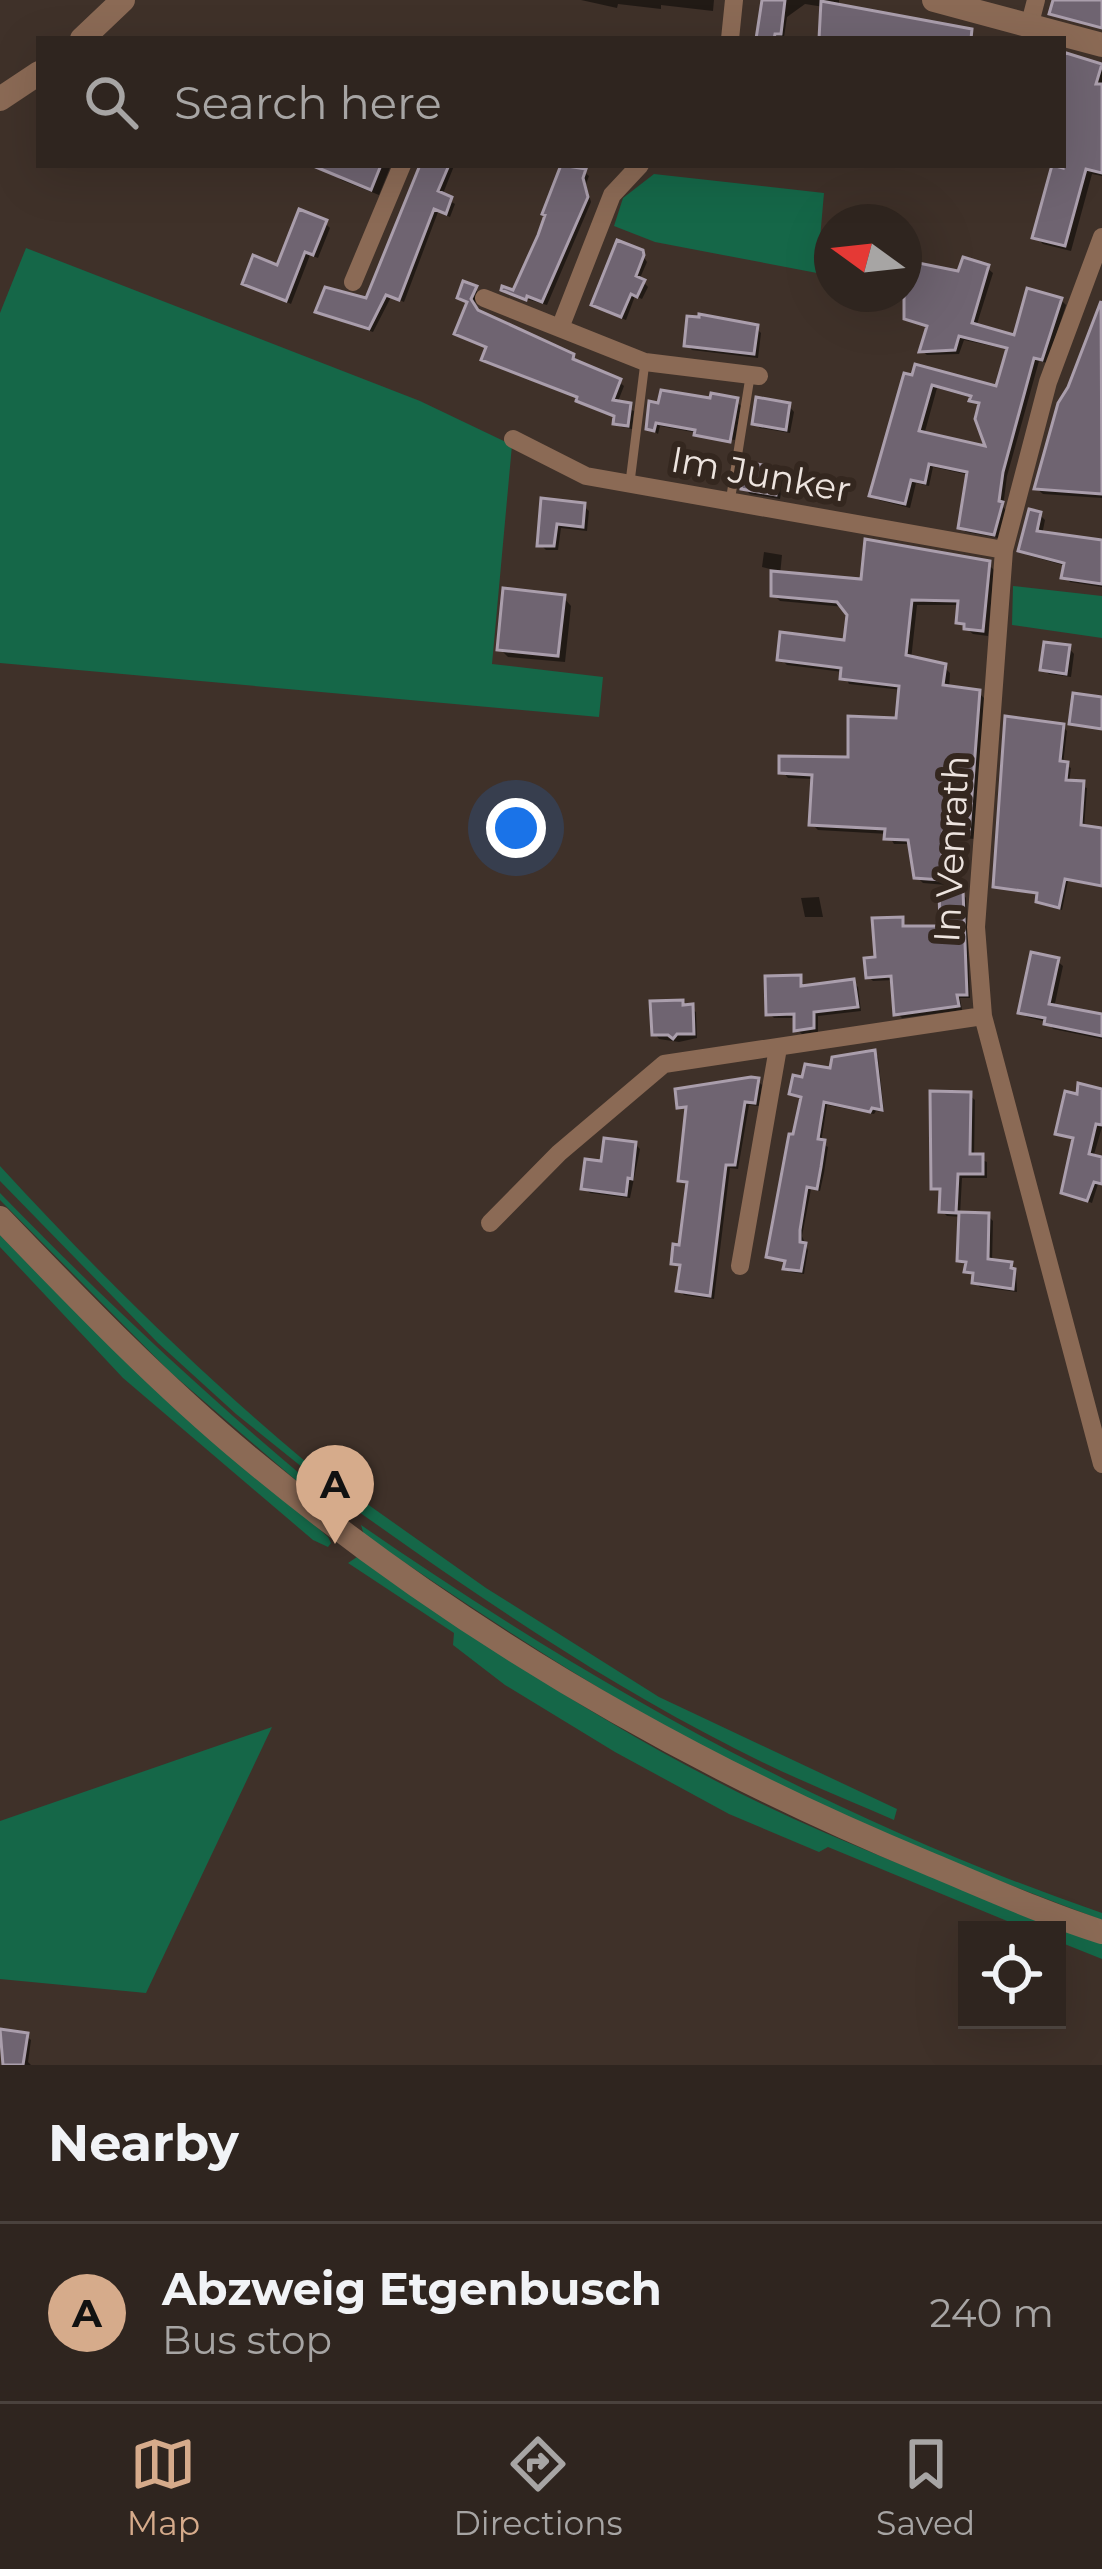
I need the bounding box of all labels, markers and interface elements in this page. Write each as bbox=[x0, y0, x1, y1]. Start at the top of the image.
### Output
search box bbox=[36, 36, 1066, 168]
icon: search bbox=[78, 69, 144, 135]
text: Search here bbox=[174, 75, 442, 130]
north arrow bbox=[814, 204, 922, 312]
street label: Im Junker bbox=[668, 437, 854, 511]
street label: In Venrath bbox=[924, 754, 978, 944]
your location bbox=[486, 798, 546, 858]
pin: A bbox=[296, 1445, 374, 1544]
map controls bbox=[958, 1921, 1066, 2029]
button: locate bbox=[958, 1921, 1066, 2029]
text: Nearby bbox=[48, 2112, 239, 2174]
text: Abzweig Etgenbusch bbox=[162, 2261, 662, 2316]
text: A bbox=[72, 2289, 102, 2337]
text: 240 m bbox=[930, 2289, 1054, 2337]
text: Bus stop bbox=[162, 2316, 332, 2364]
tab: Map bbox=[127, 2431, 200, 2543]
tab: Directions bbox=[454, 2431, 623, 2543]
tab: Saved bbox=[876, 2431, 975, 2543]

